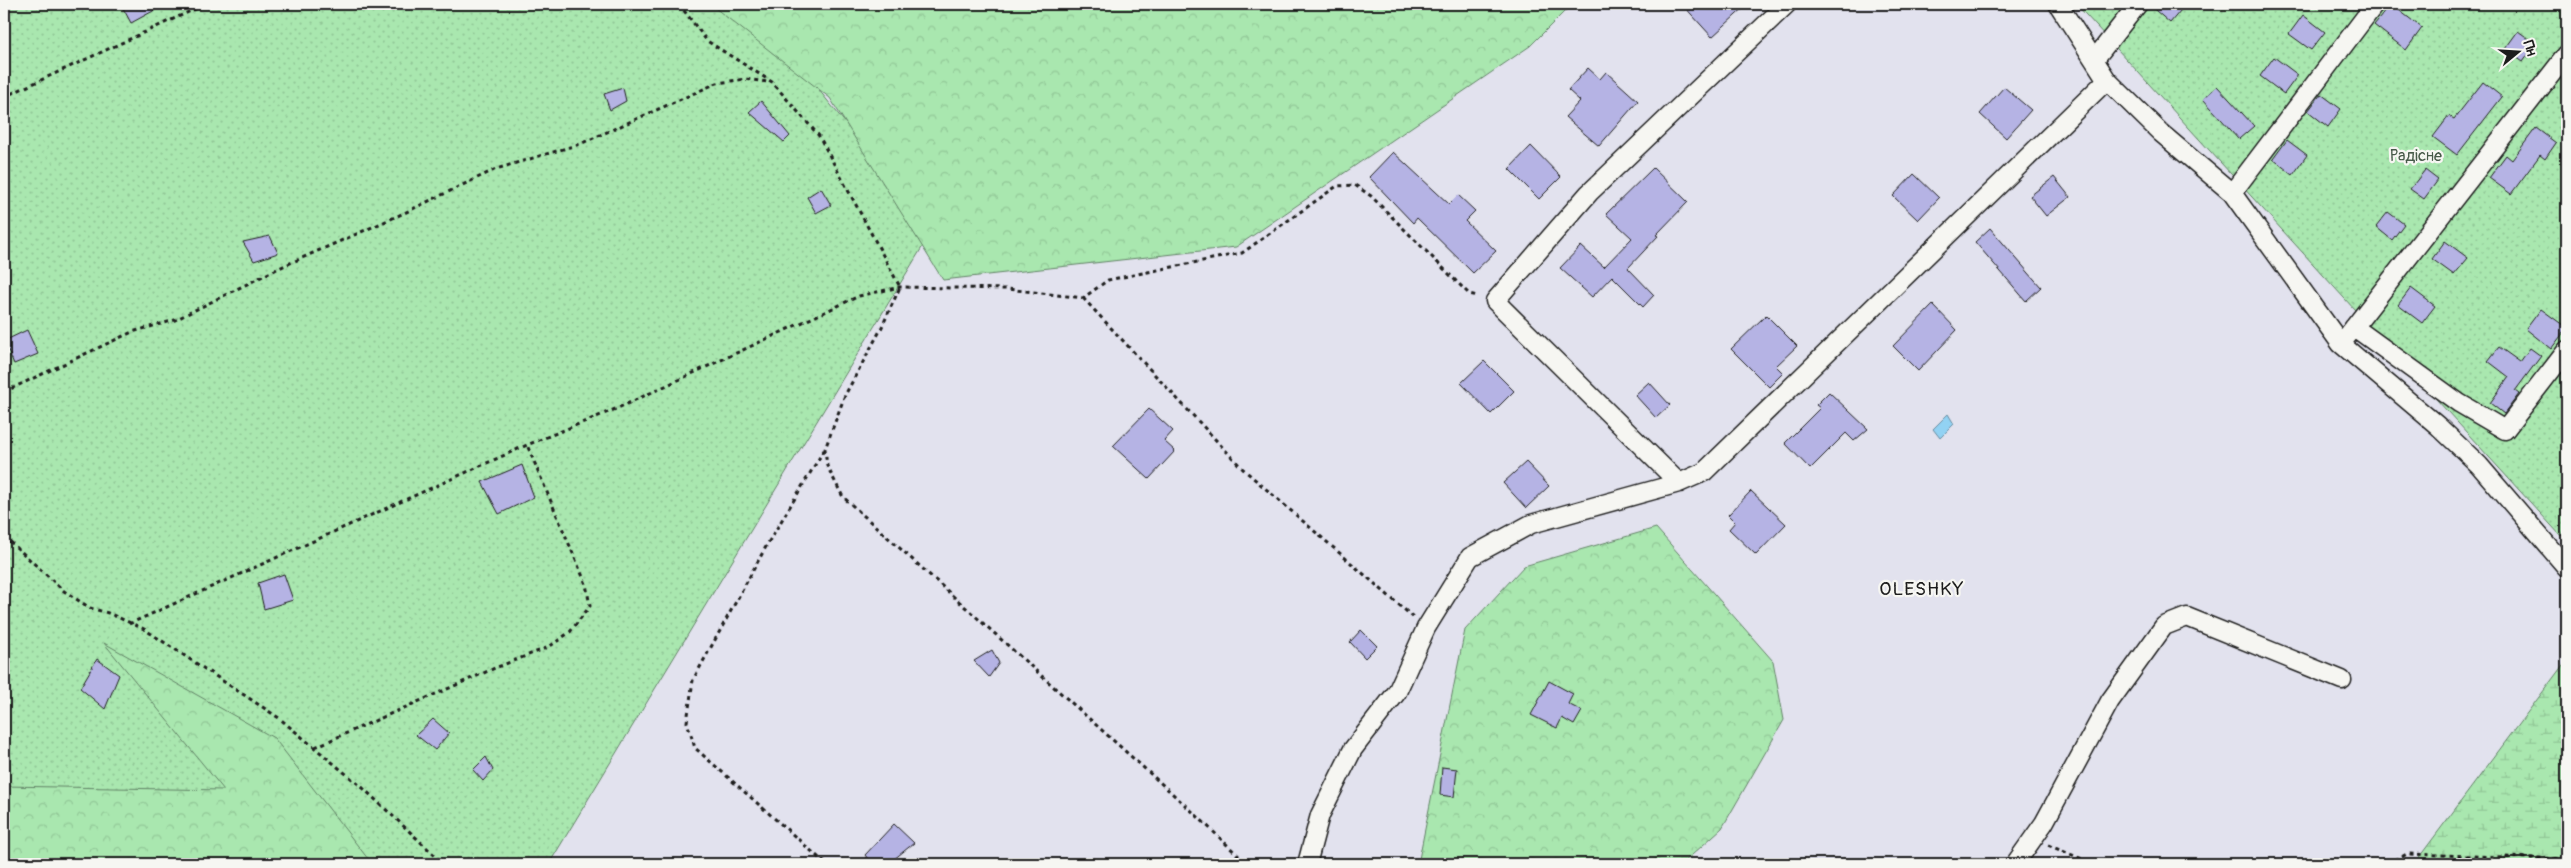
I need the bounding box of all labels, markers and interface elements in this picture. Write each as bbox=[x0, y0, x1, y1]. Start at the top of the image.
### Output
north arrow bbox=[2494, 28, 2544, 78]
text: Пн bbox=[2519, 38, 2540, 58]
park label: Радісне bbox=[2390, 146, 2442, 166]
district label: OLESHKY bbox=[1879, 577, 1965, 601]

